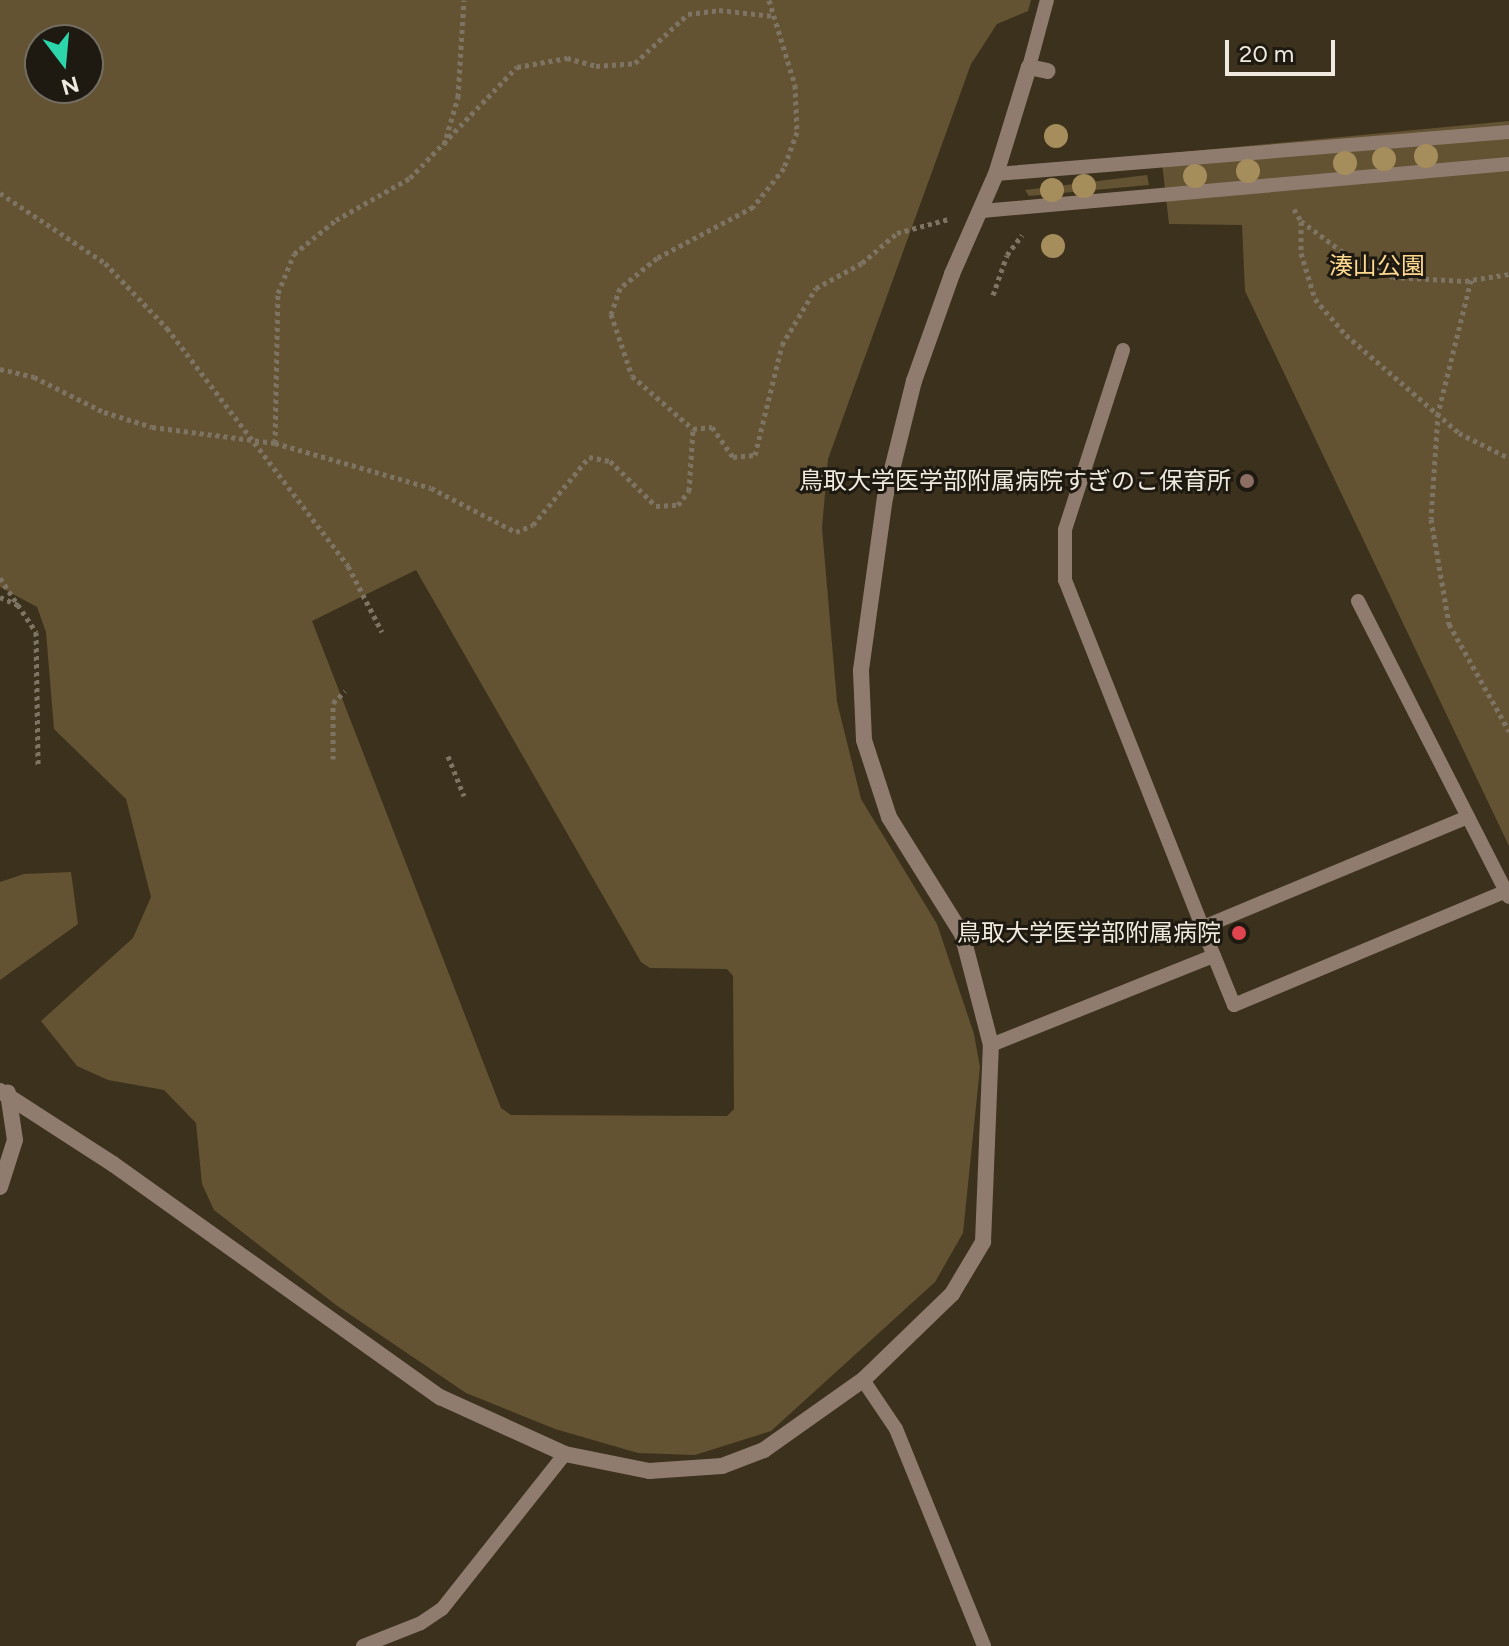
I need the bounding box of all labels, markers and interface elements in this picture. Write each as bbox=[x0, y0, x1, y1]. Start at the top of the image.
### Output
north arrow bbox=[24, 24, 104, 104]
scale bar bbox=[1229, 24, 1339, 74]
text: 20 m bbox=[1239, 39, 1294, 68]
text: N bbox=[58, 70, 82, 101]
park label: 湊山公園 bbox=[1329, 252, 1425, 280]
place label: 鳥取大学医学部附属病院すぎのこ保育所 bbox=[799, 467, 1231, 495]
marker: 鳥取大学医学部附属病院すぎのこ保育所 bbox=[1238, 472, 1256, 490]
place label: 鳥取大学医学部附属病院 bbox=[957, 919, 1221, 947]
marker: 鳥取大学医学部附属病院 bbox=[1228, 922, 1250, 944]

